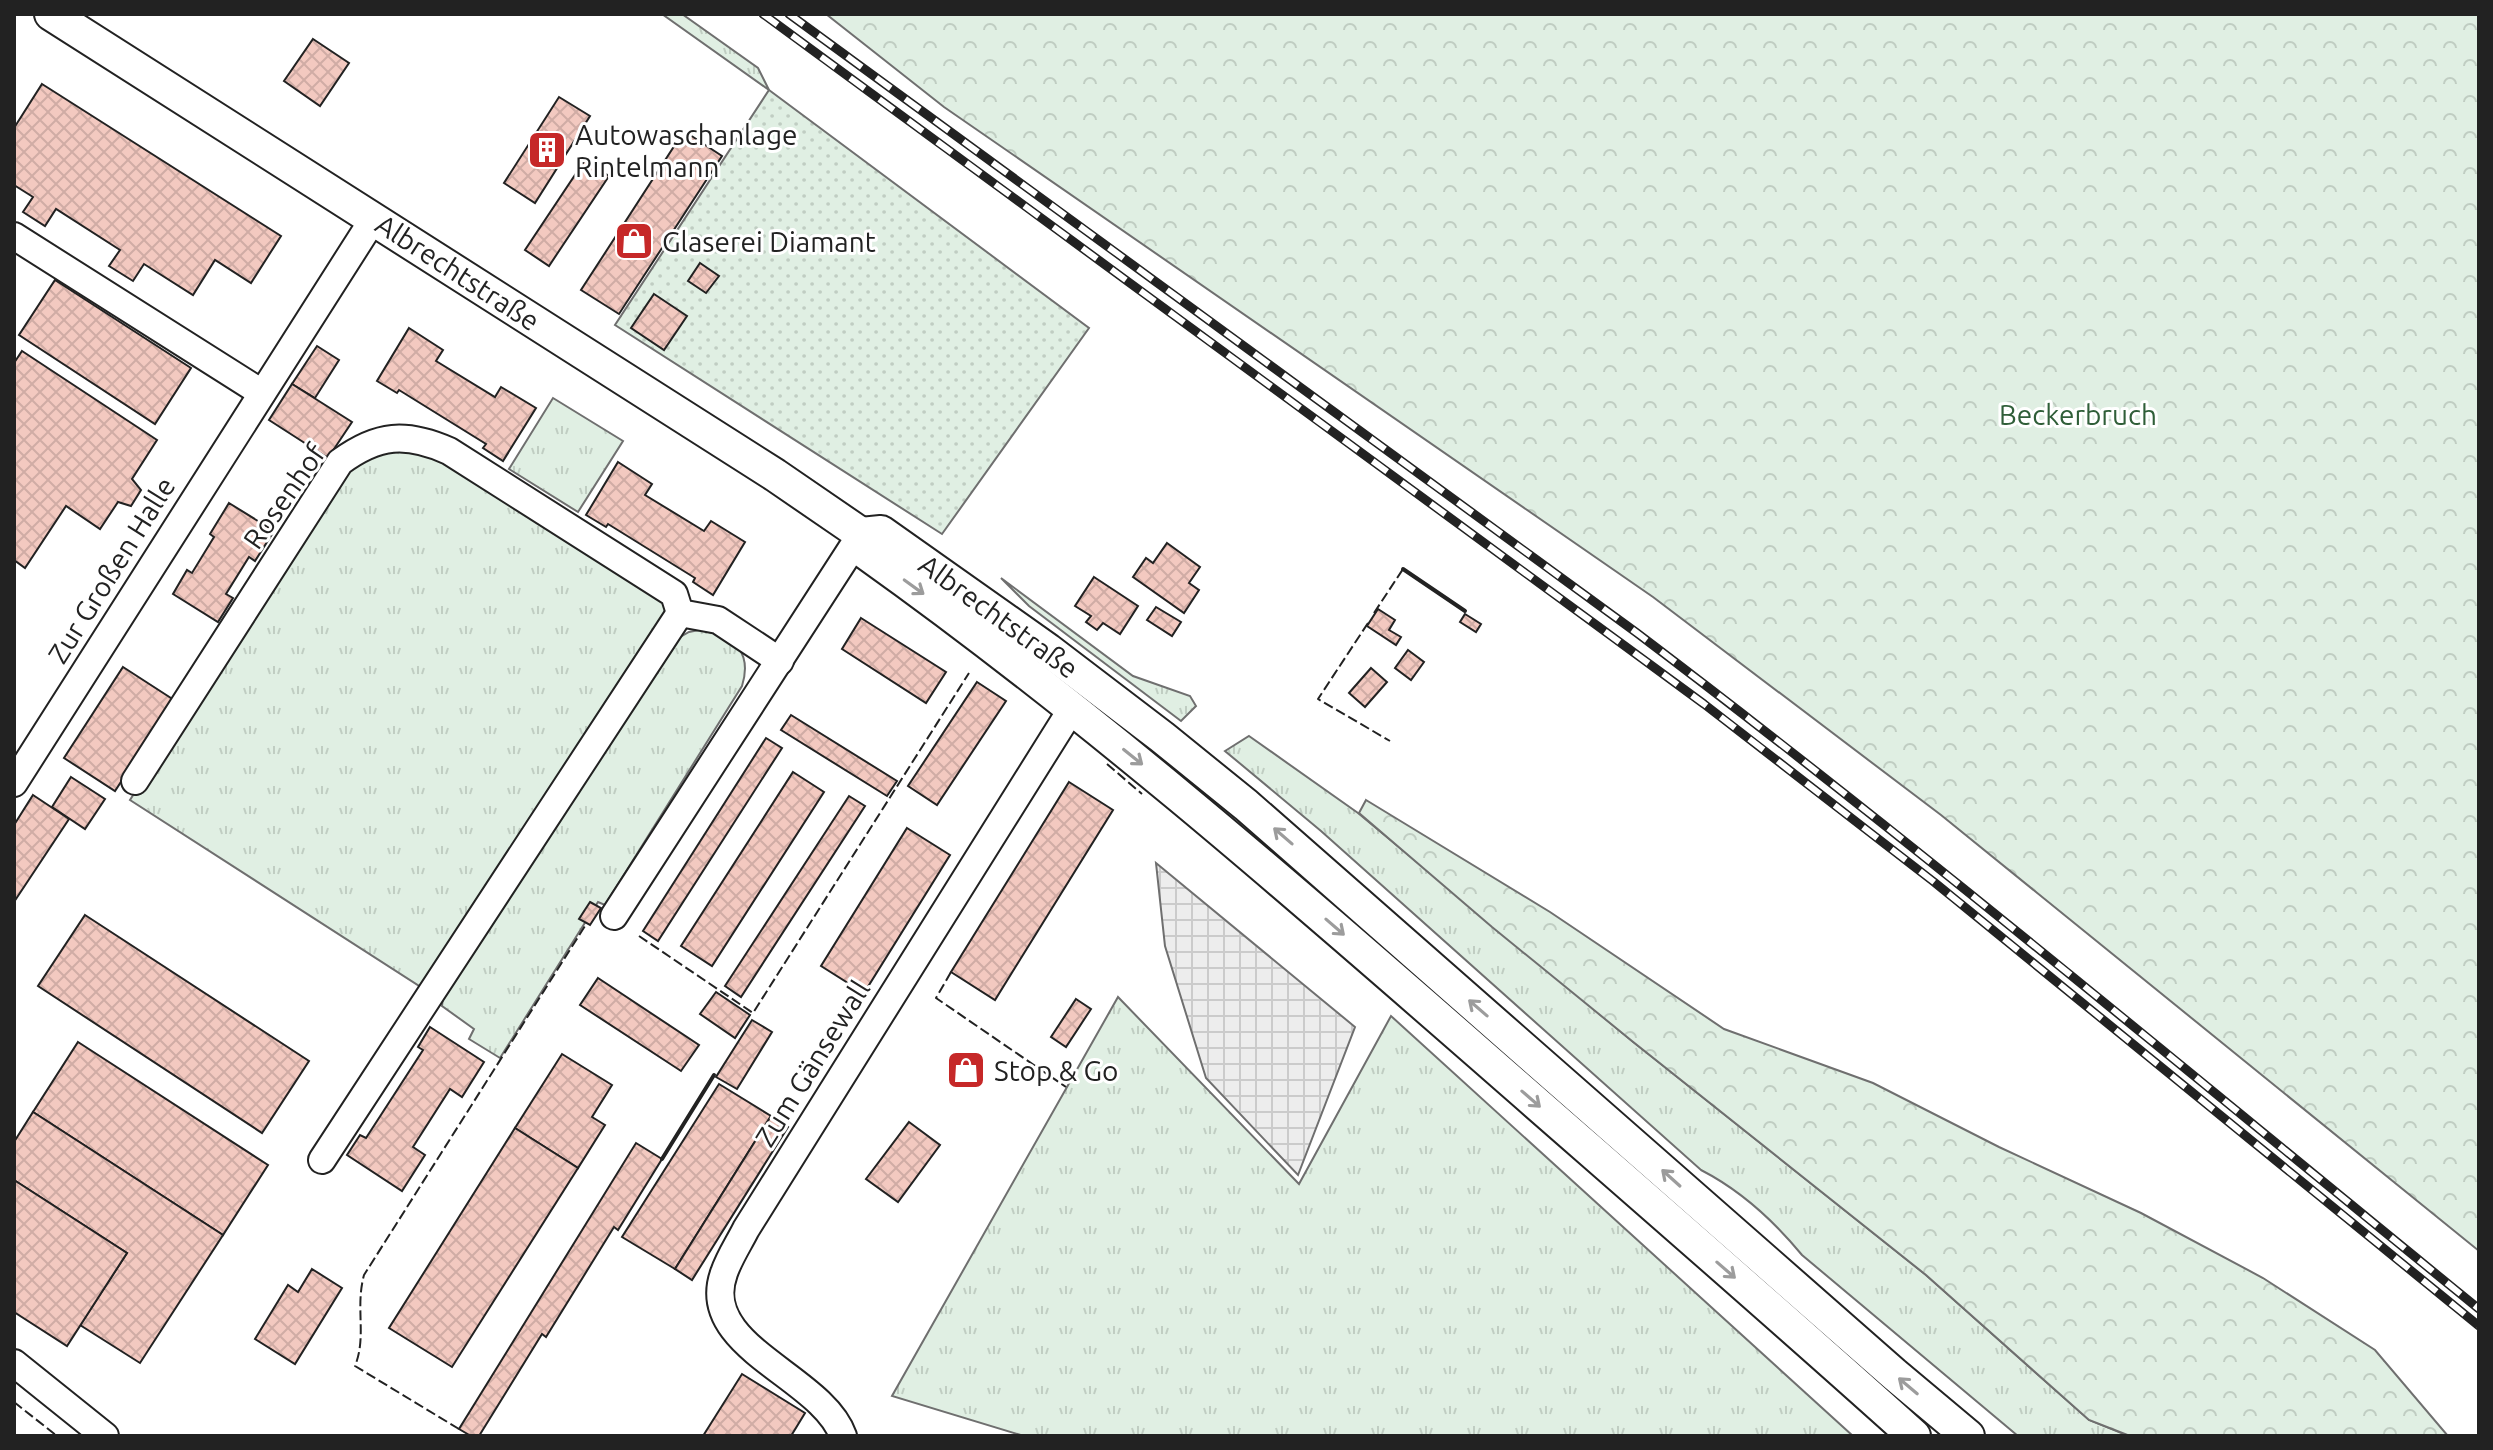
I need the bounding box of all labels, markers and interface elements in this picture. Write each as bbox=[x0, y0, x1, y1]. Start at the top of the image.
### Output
place label: Autowaschanlage Rintelmann bbox=[575, 119, 797, 182]
building icon: Autowaschanlage Rintelmann bbox=[526, 129, 568, 171]
street label: Albrechtstraße bbox=[371, 208, 545, 336]
shop icon: Glaserei Diamant bbox=[613, 220, 655, 262]
place label: Glaserei Diamant bbox=[662, 226, 876, 257]
park label: Beckerbruch bbox=[1999, 399, 2157, 430]
street label: Rosenhof bbox=[237, 438, 331, 554]
street label: Zur Großen Halle bbox=[41, 471, 181, 669]
street label: Albrechtstraße bbox=[914, 548, 1084, 684]
one-way arrow bbox=[902, 579, 924, 595]
one-way arrow bbox=[1123, 747, 1144, 765]
one-way arrow bbox=[1273, 828, 1293, 846]
one-way arrow bbox=[1325, 918, 1345, 936]
street label: Zum Gänsewall bbox=[749, 974, 875, 1152]
one-way arrow bbox=[1469, 999, 1489, 1017]
shop icon: Stop & Go bbox=[945, 1049, 987, 1091]
place label: Stop & Go bbox=[994, 1055, 1118, 1086]
one-way arrow bbox=[1520, 1089, 1540, 1107]
one-way arrow bbox=[1661, 1169, 1681, 1187]
one-way arrow bbox=[1716, 1261, 1736, 1279]
one-way arrow bbox=[1899, 1377, 1919, 1395]

